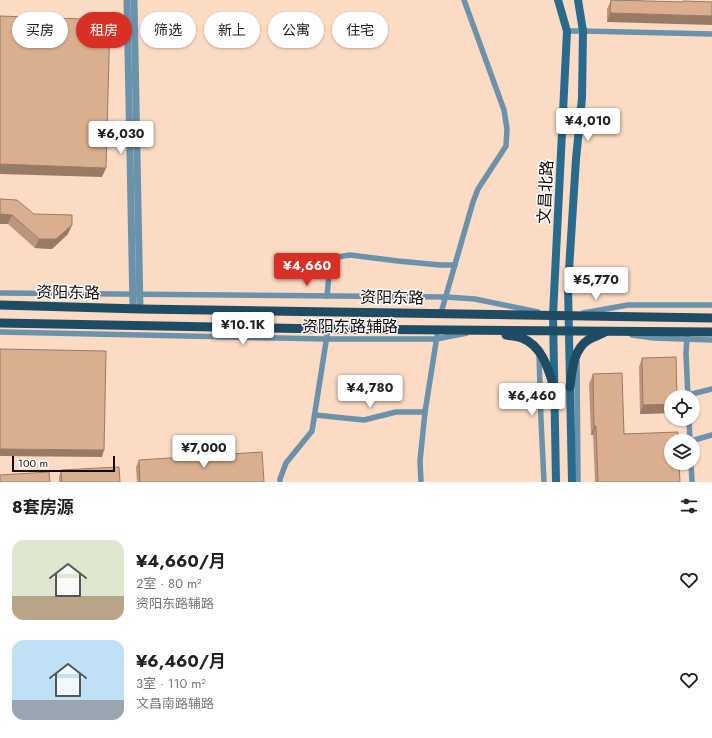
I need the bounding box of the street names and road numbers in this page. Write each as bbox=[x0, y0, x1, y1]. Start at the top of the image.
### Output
street label: 文昌北路 bbox=[532, 159, 559, 225]
street label: 资阳东路 bbox=[36, 280, 100, 305]
street label: 资阳东路 bbox=[360, 285, 424, 310]
street label: 资阳东路辅路 bbox=[302, 315, 398, 338]

